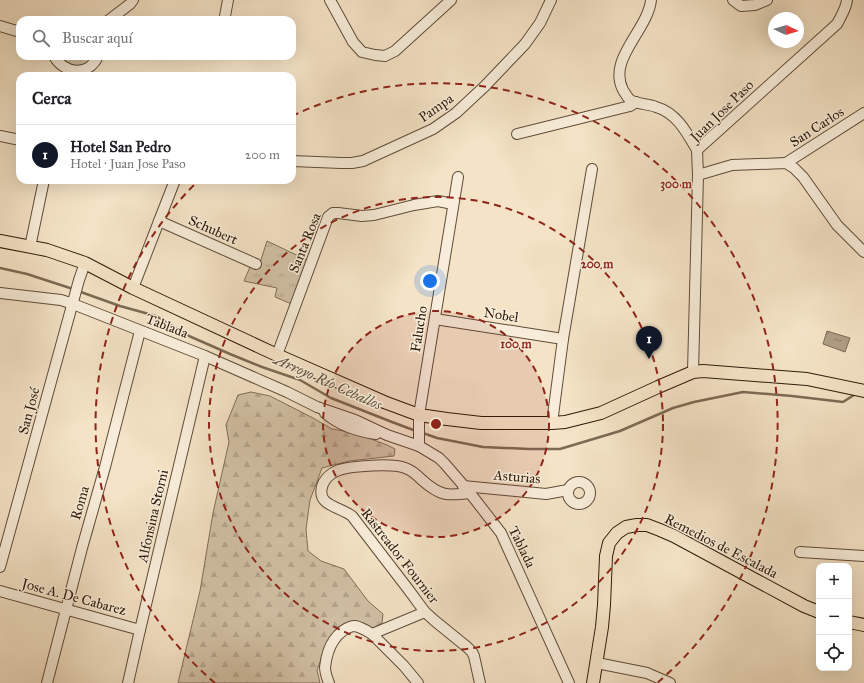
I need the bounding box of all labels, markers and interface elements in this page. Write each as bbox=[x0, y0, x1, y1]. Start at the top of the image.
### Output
north arrow bbox=[768, 12, 804, 48]
search box bbox=[16, 16, 296, 60]
icon: search bbox=[30, 27, 52, 49]
text: Buscar aquí bbox=[62, 29, 133, 47]
street label: Juan Jose Paso bbox=[685, 76, 758, 148]
text: Cerca bbox=[32, 88, 71, 109]
street label: Pampa bbox=[415, 90, 457, 126]
street label: San Carlos bbox=[787, 103, 847, 151]
text: Hotel San Pedro bbox=[70, 138, 171, 156]
text: 1 bbox=[42, 147, 48, 163]
text: 200 m bbox=[245, 147, 280, 163]
text: Hotel · Juan Jose Paso bbox=[70, 156, 186, 172]
text: 300 m bbox=[660, 177, 693, 192]
street label: Santa Rosa bbox=[285, 210, 325, 276]
street label: Schubert bbox=[186, 212, 240, 248]
text: 200 m bbox=[581, 257, 614, 271]
your location bbox=[420, 271, 440, 291]
street label: Nobel bbox=[482, 304, 520, 326]
street label: Falucho bbox=[407, 305, 431, 353]
street label: Tablada bbox=[143, 310, 191, 342]
pin: 1 bbox=[636, 326, 662, 359]
text: 100 m bbox=[500, 337, 533, 351]
water label: Arroyo Río Ceballos bbox=[269, 349, 385, 414]
street label: San José bbox=[15, 385, 44, 437]
centre of rings bbox=[429, 417, 443, 431]
street label: Asturias bbox=[492, 466, 541, 488]
street label: Alfonsina Storni bbox=[134, 468, 172, 565]
street label: Roma bbox=[67, 484, 93, 522]
street label: Rastreador Fournier bbox=[358, 505, 443, 608]
street label: Remedios de Escalada bbox=[662, 510, 780, 582]
street label: Tablada bbox=[505, 523, 539, 571]
map controls bbox=[816, 563, 852, 671]
button: + bbox=[816, 563, 852, 599]
street label: Jose A. De Cabarez bbox=[18, 574, 129, 620]
button: − bbox=[816, 599, 852, 635]
button: locate bbox=[816, 635, 852, 671]

